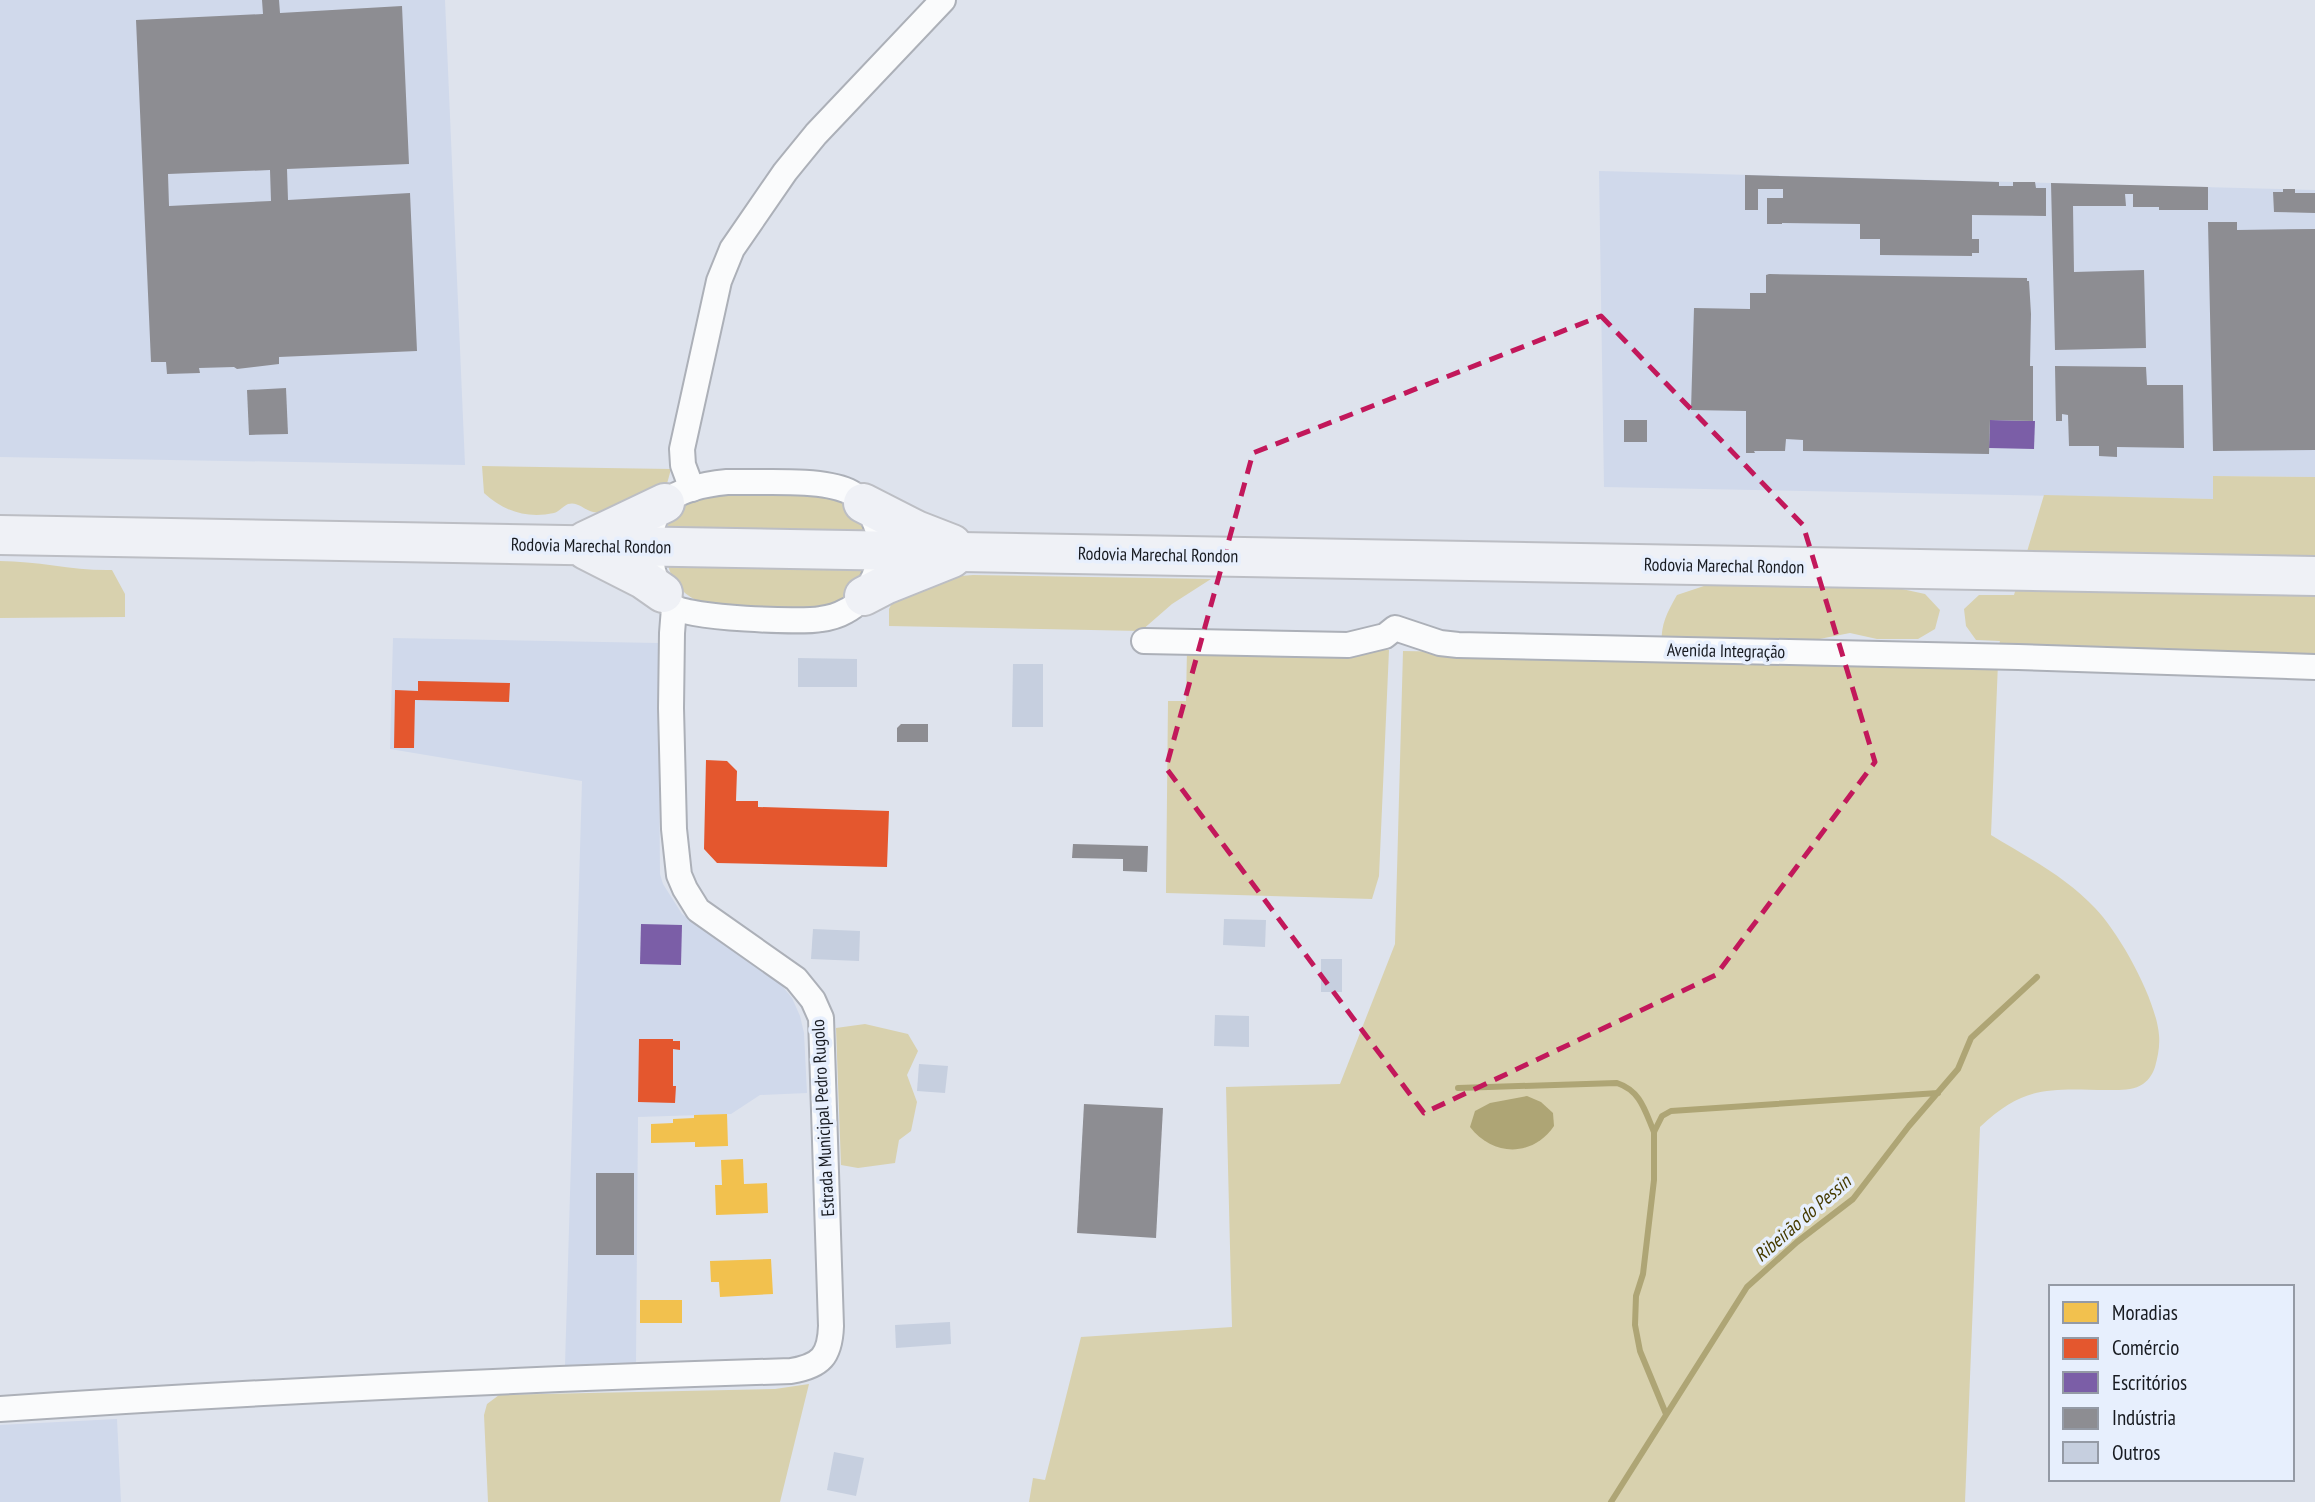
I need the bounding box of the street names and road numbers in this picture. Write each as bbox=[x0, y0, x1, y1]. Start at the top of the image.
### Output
street label: Rodovia Marechal Rondon bbox=[511, 533, 671, 558]
street label: Rodovia Marechal Rondon bbox=[1078, 542, 1238, 567]
street label: Rodovia Marechal Rondon bbox=[1644, 553, 1804, 578]
street label: Avenida Integração bbox=[1667, 638, 1786, 663]
street label: Estrada Municipal Pedro Rugolo bbox=[806, 1019, 839, 1217]

